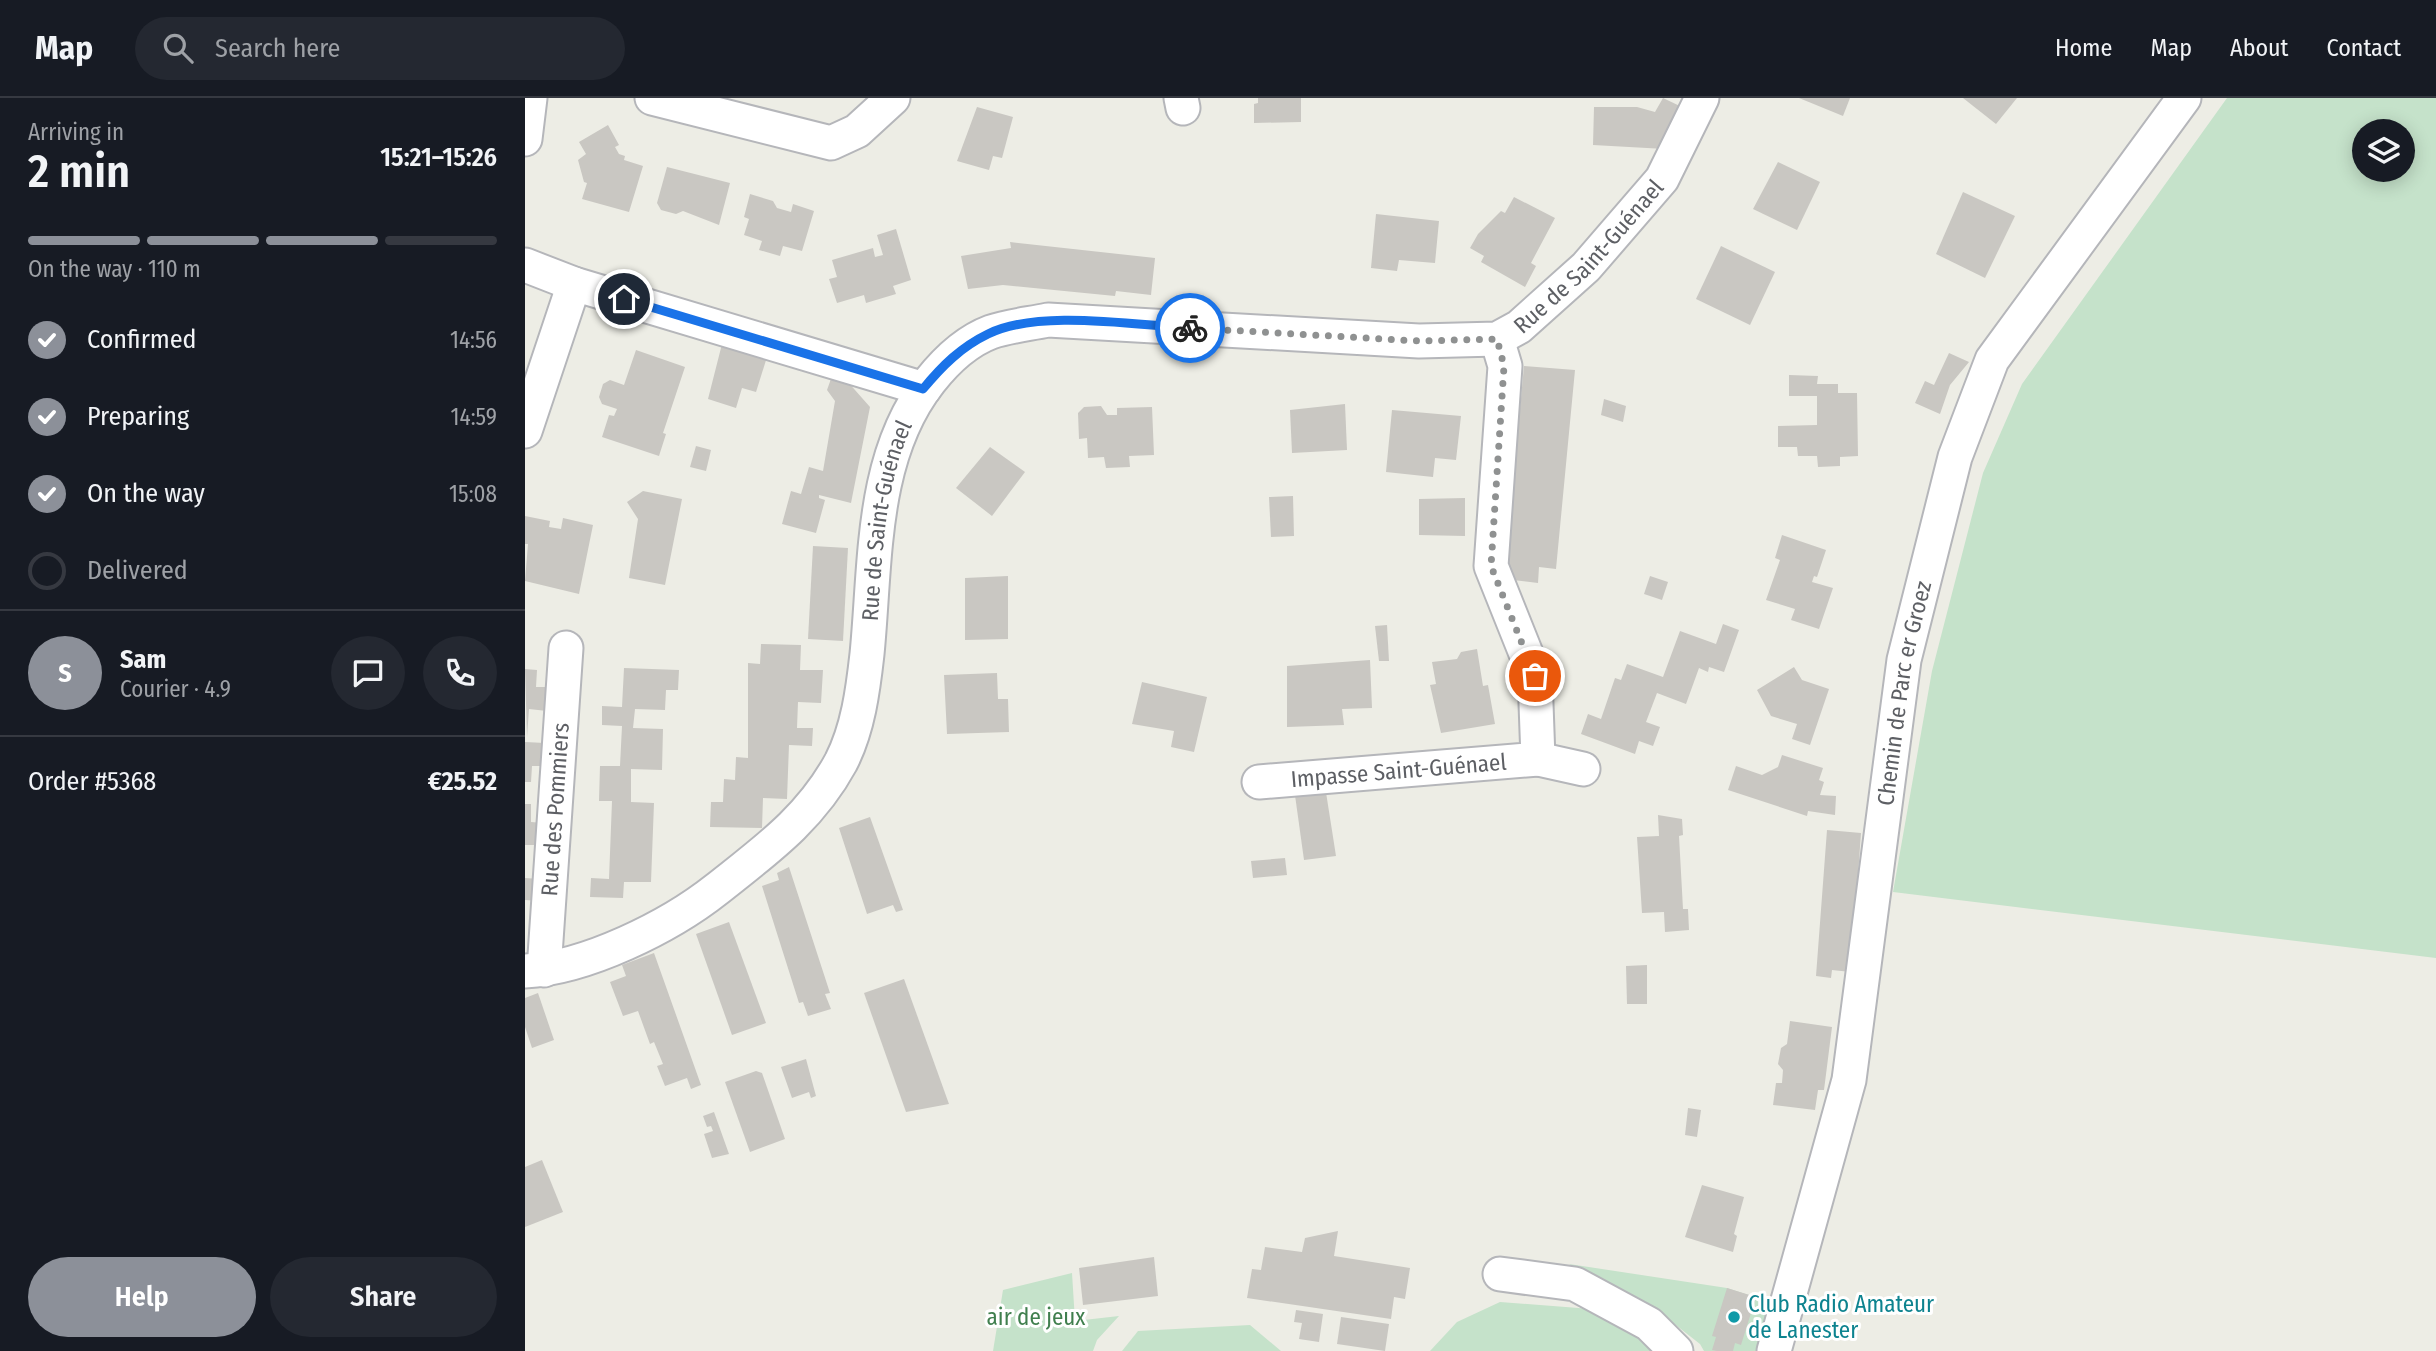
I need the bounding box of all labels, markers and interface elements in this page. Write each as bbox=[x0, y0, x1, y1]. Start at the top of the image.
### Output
search box bbox=[135, 17, 625, 80]
text: Map bbox=[35, 28, 93, 68]
icon: search bbox=[159, 29, 197, 67]
text: Search here bbox=[215, 33, 340, 64]
text: Home bbox=[2055, 34, 2112, 62]
text: Map bbox=[2150, 34, 2192, 62]
text: About bbox=[2230, 34, 2288, 62]
text: Contact bbox=[2326, 34, 2401, 62]
text: Arriving in bbox=[28, 118, 124, 146]
map controls bbox=[2352, 119, 2415, 182]
button: layers bbox=[2352, 119, 2415, 182]
text: 15:21–15:26 bbox=[380, 142, 497, 173]
text: 2 min bbox=[28, 144, 130, 199]
street label: Rue de Saint-Guénael bbox=[1508, 174, 1669, 339]
text: On the way · 110 m bbox=[28, 255, 201, 283]
pin bbox=[594, 269, 654, 329]
icon: home bbox=[605, 280, 643, 318]
courier bbox=[1155, 293, 1225, 363]
icon: bike bbox=[1171, 309, 1209, 347]
icon: check bbox=[28, 321, 66, 359]
text: Confirmed bbox=[87, 324, 197, 355]
text: 14:56 bbox=[450, 326, 497, 354]
icon: check bbox=[28, 398, 66, 436]
text: Preparing bbox=[87, 401, 189, 432]
text: 14:59 bbox=[451, 403, 497, 431]
street label: Rue de Saint-Guénael bbox=[856, 416, 918, 622]
icon: check bbox=[28, 475, 66, 513]
text: On the way bbox=[87, 478, 205, 509]
text: 15:08 bbox=[449, 480, 497, 508]
text: Delivered bbox=[87, 555, 188, 586]
street label: Chemin de Parc er Groez bbox=[1871, 578, 1937, 807]
button: chat bbox=[331, 636, 405, 710]
button: phone bbox=[423, 636, 497, 710]
text: Sam bbox=[120, 644, 166, 675]
pin bbox=[1505, 646, 1565, 706]
icon: bag bbox=[1516, 657, 1554, 695]
text: S bbox=[58, 658, 72, 689]
text: Courier · 4.9 bbox=[120, 675, 231, 703]
street label: Rue des Pommiers bbox=[535, 722, 575, 897]
street label: Impasse Saint-Guénael bbox=[1290, 748, 1507, 793]
text: Order #5368 bbox=[28, 766, 156, 797]
text: €25.52 bbox=[428, 766, 497, 797]
button: Help bbox=[28, 1257, 256, 1337]
button: Share bbox=[270, 1257, 497, 1337]
place label: Club Radio Amateur de Lanester bbox=[1748, 1290, 1934, 1344]
park label: air de jeux bbox=[987, 1303, 1085, 1331]
marker: Club Radio Amateur de Lanester bbox=[1726, 1309, 1742, 1325]

